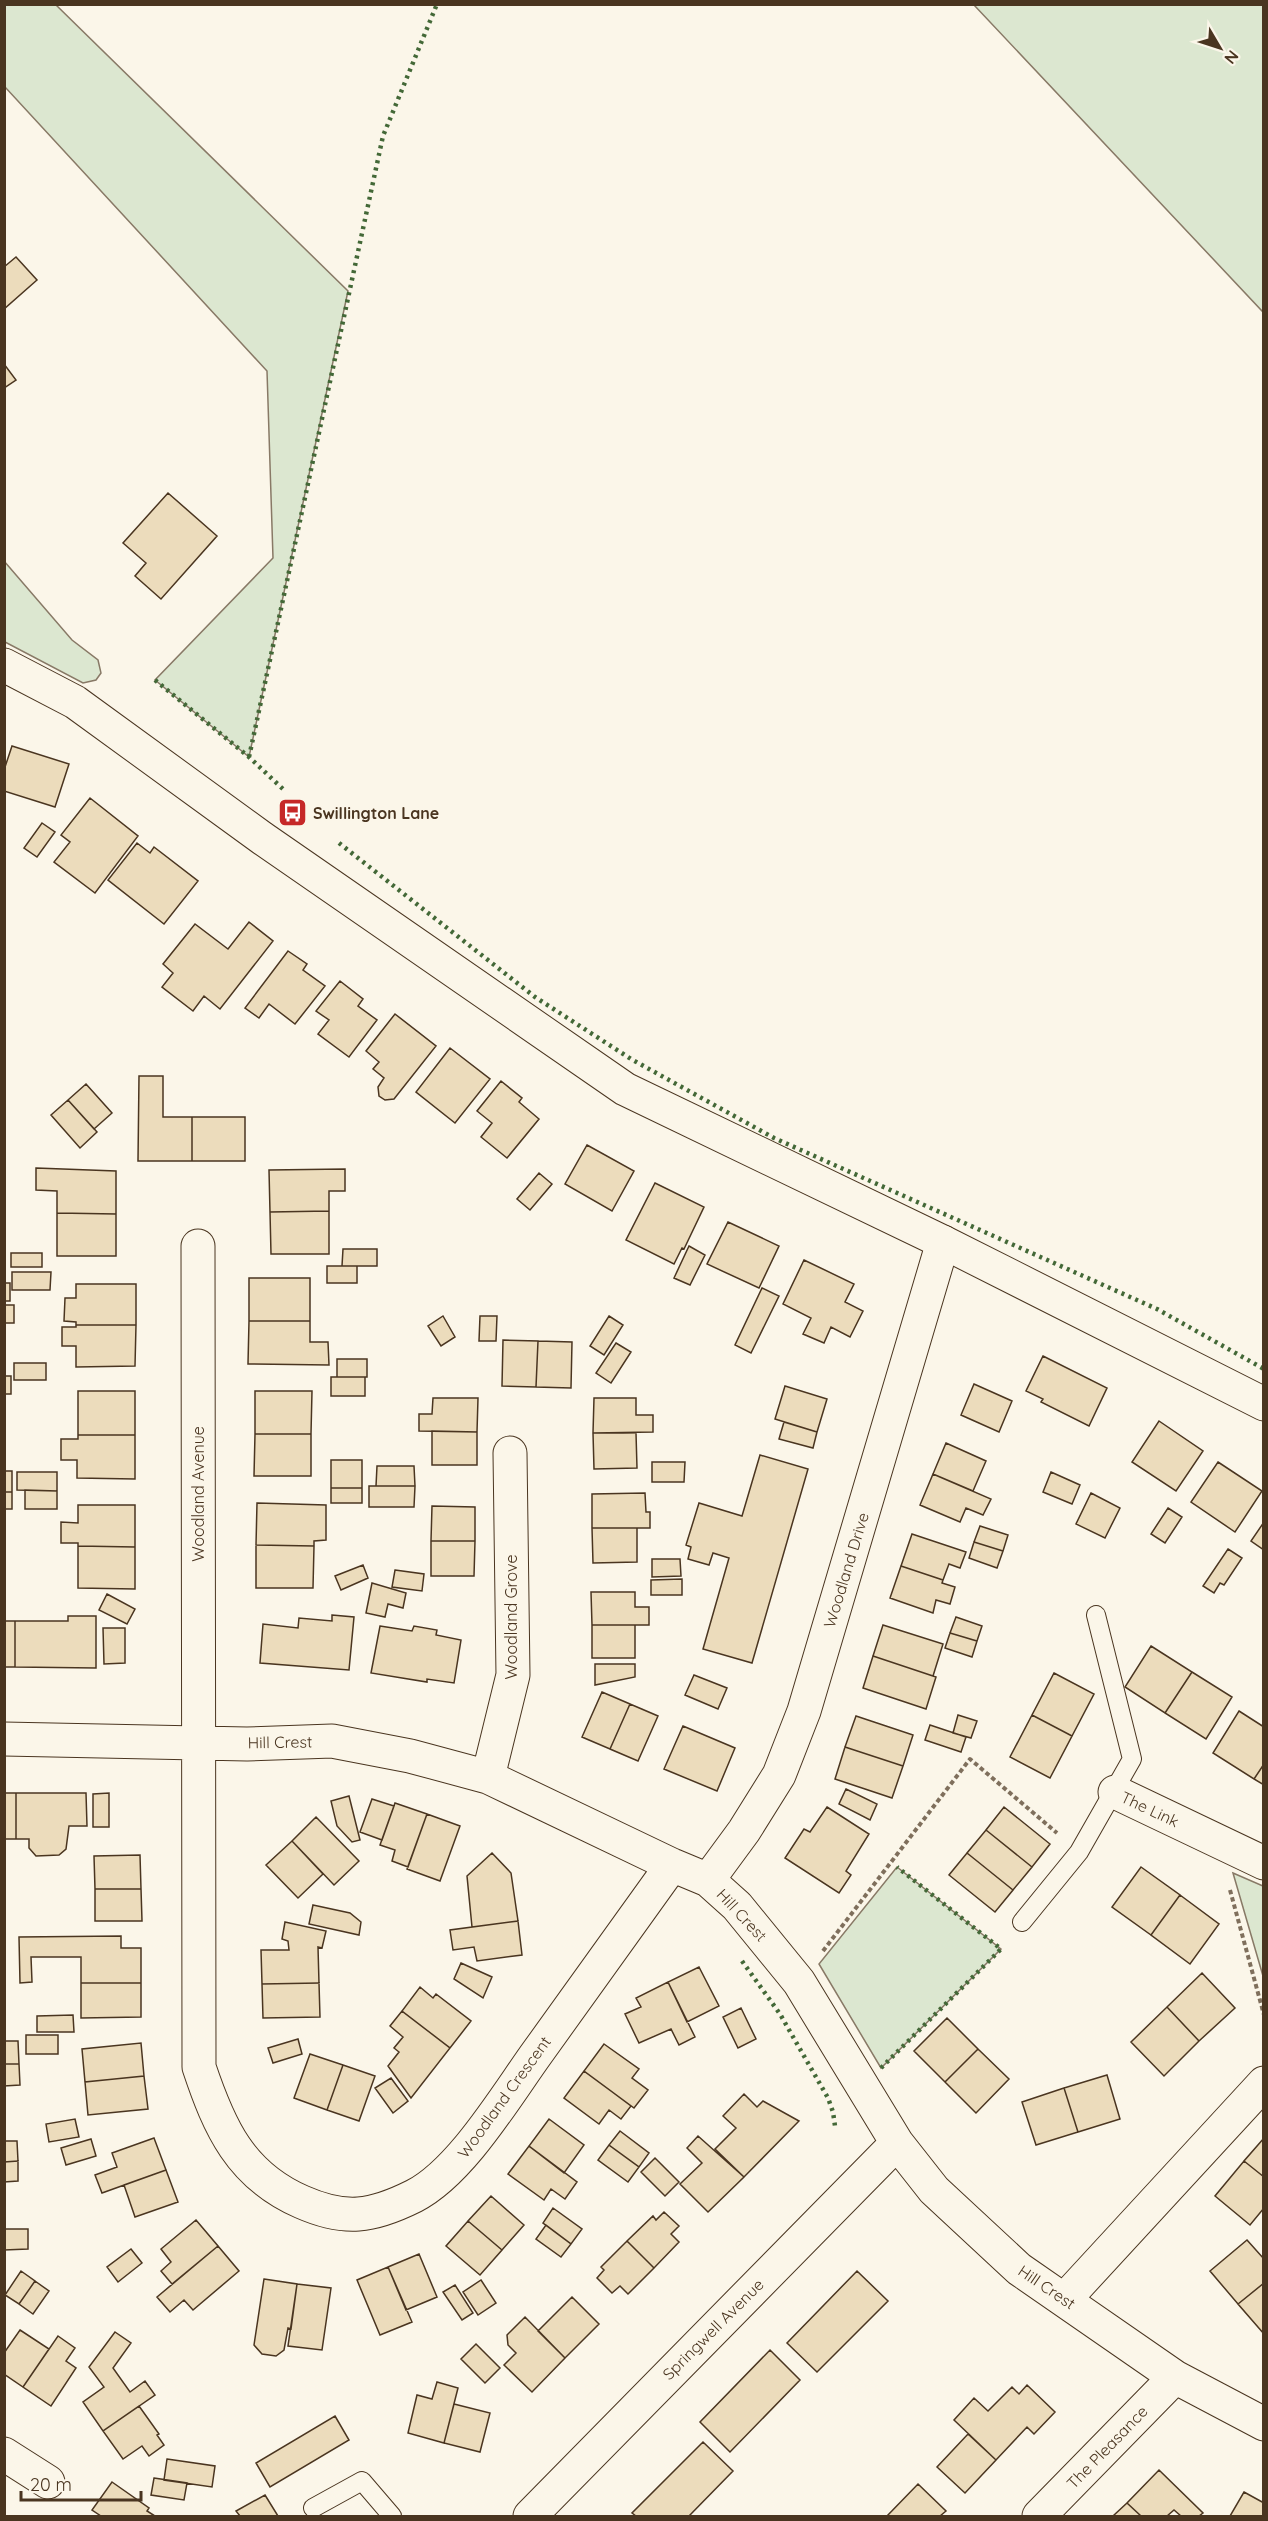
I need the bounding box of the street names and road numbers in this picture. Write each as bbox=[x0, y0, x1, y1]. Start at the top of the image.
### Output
street label: Woodland Avenue bbox=[188, 1426, 208, 1562]
street label: Woodland Drive bbox=[819, 1510, 873, 1630]
street label: Woodland Grove bbox=[501, 1555, 521, 1679]
street label: Hill Crest bbox=[247, 1731, 313, 1753]
street label: The Link bbox=[1118, 1787, 1182, 1831]
street label: Hill Crest bbox=[713, 1884, 771, 1946]
street label: Woodland Crescent bbox=[453, 2032, 555, 2162]
street label: Hill Crest bbox=[1015, 2261, 1079, 2313]
street label: Springwell Avenue bbox=[658, 2274, 768, 2384]
street label: The Pleasance bbox=[1062, 2401, 1152, 2493]

